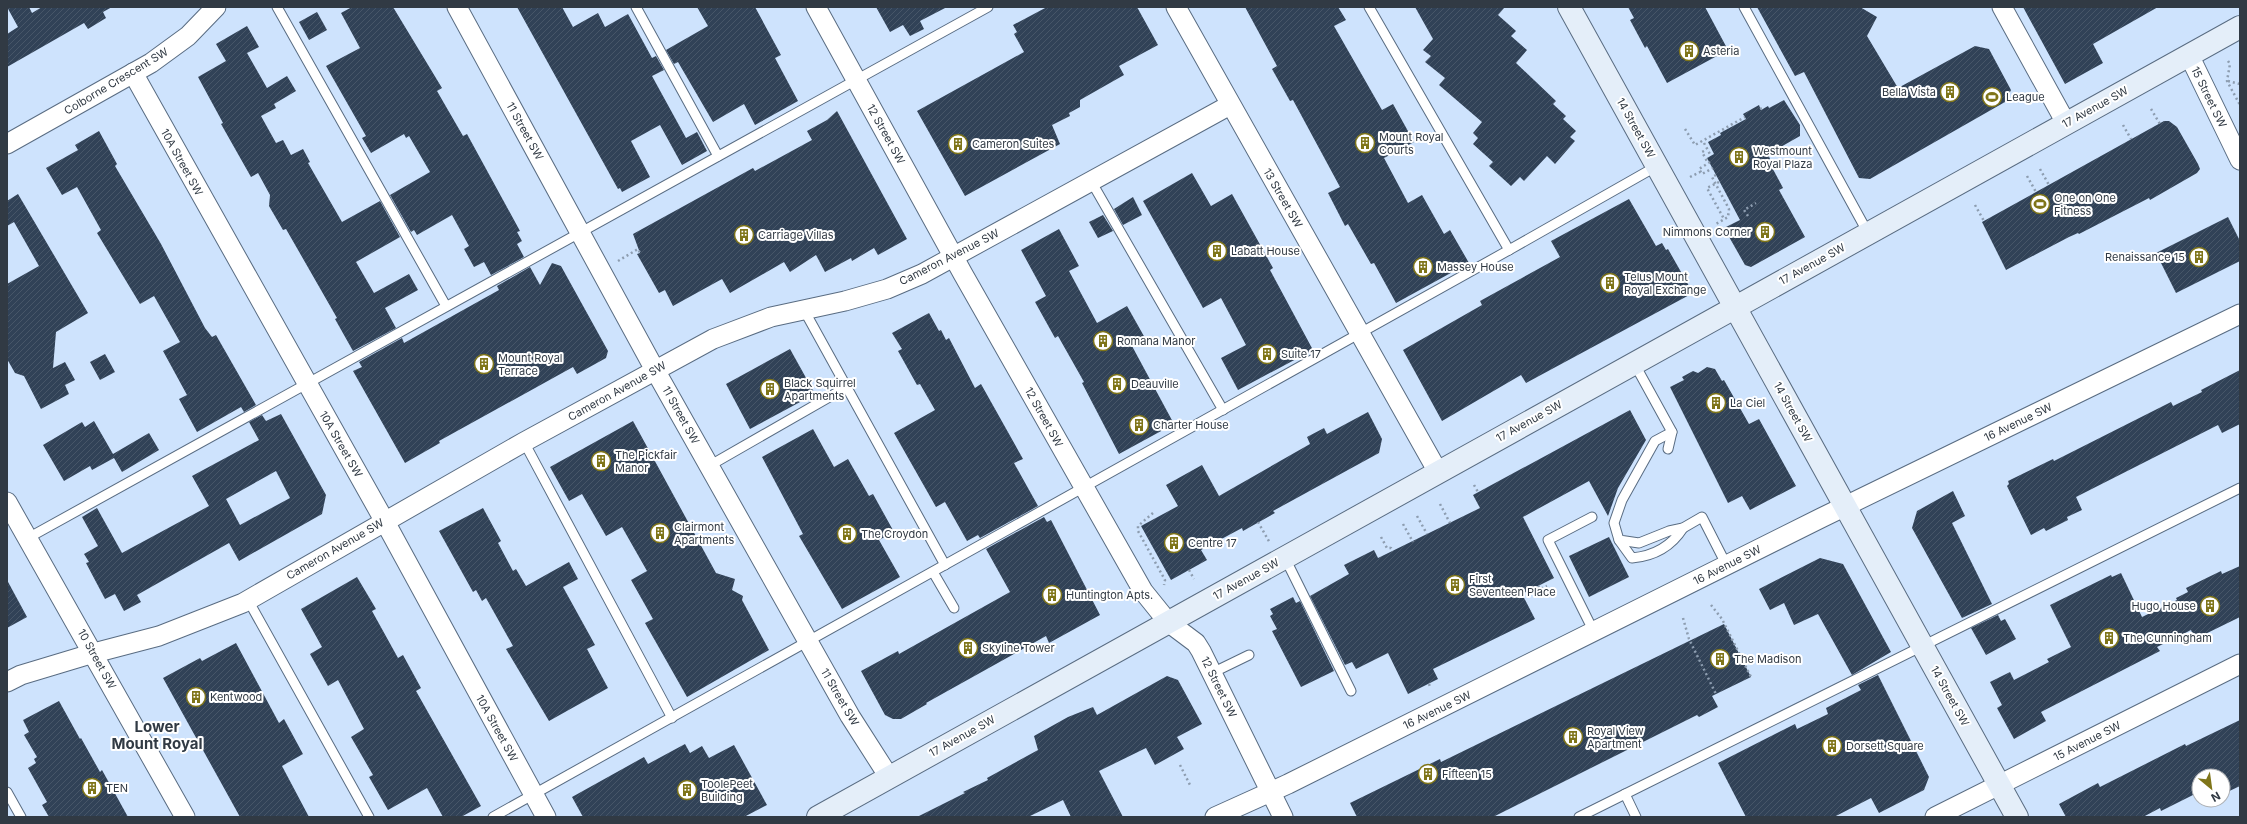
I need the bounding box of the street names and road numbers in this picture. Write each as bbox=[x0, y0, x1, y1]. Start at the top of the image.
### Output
street label: Colborne Crescent SW bbox=[61, 44, 171, 118]
street label: 15 Street SW bbox=[2188, 64, 2230, 130]
street label: 17 Avenue SW bbox=[2059, 83, 2131, 131]
street label: 14 Street SW bbox=[1614, 95, 1658, 161]
street label: 11 Street SW bbox=[503, 100, 547, 163]
street label: 12 Street SW bbox=[864, 102, 908, 167]
street label: 10A Street SW bbox=[158, 126, 206, 198]
street label: 13 Street SW bbox=[1260, 166, 1306, 230]
street label: Cameron Avenue SW bbox=[897, 226, 1001, 288]
street label: 17 Avenue SW bbox=[1776, 240, 1848, 288]
street label: Cameron Avenue SW bbox=[565, 358, 669, 424]
street label: 14 Street SW bbox=[1771, 379, 1815, 445]
street label: 11 Street SW bbox=[659, 384, 703, 447]
street label: 12 Street SW bbox=[1022, 385, 1066, 450]
street label: 17 Avenue SW bbox=[1493, 397, 1565, 445]
street label: 16 Avenue SW bbox=[1982, 399, 2054, 445]
street label: 10A Street SW bbox=[316, 408, 366, 480]
street label: Cameron Avenue SW bbox=[284, 515, 386, 583]
street label: 16 Avenue SW bbox=[1691, 542, 1763, 588]
street label: 17 Avenue SW bbox=[1210, 555, 1282, 603]
street label: 10 Street SW bbox=[75, 627, 119, 692]
street label: 12 Street SW bbox=[1198, 654, 1240, 720]
street label: 14 Street SW bbox=[1928, 663, 1972, 729]
street label: 11 Street SW bbox=[818, 666, 862, 728]
street label: 16 Avenue SW bbox=[1401, 687, 1473, 733]
street label: 10A Street SW bbox=[473, 692, 521, 764]
street label: 17 Avenue SW bbox=[926, 712, 998, 760]
street label: 15 Avenue SW bbox=[2051, 718, 2123, 764]

